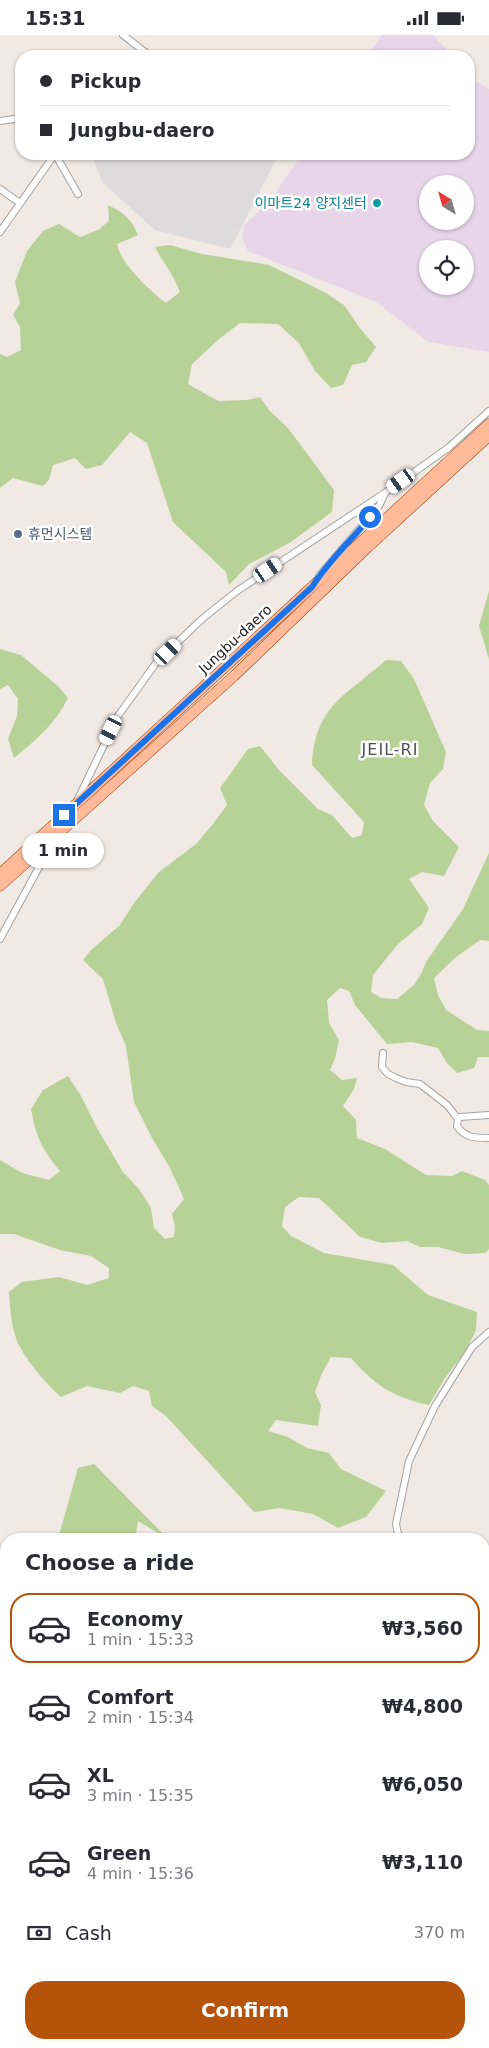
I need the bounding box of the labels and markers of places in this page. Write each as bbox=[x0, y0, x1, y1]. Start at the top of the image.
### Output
place label: 이마트24 양지센터 bbox=[255, 195, 367, 211]
marker: 이마트24 양지센터 bbox=[371, 197, 383, 209]
place label: 휴먼시스템 bbox=[28, 526, 92, 542]
marker: 휴먼시스템 bbox=[12, 528, 24, 540]

